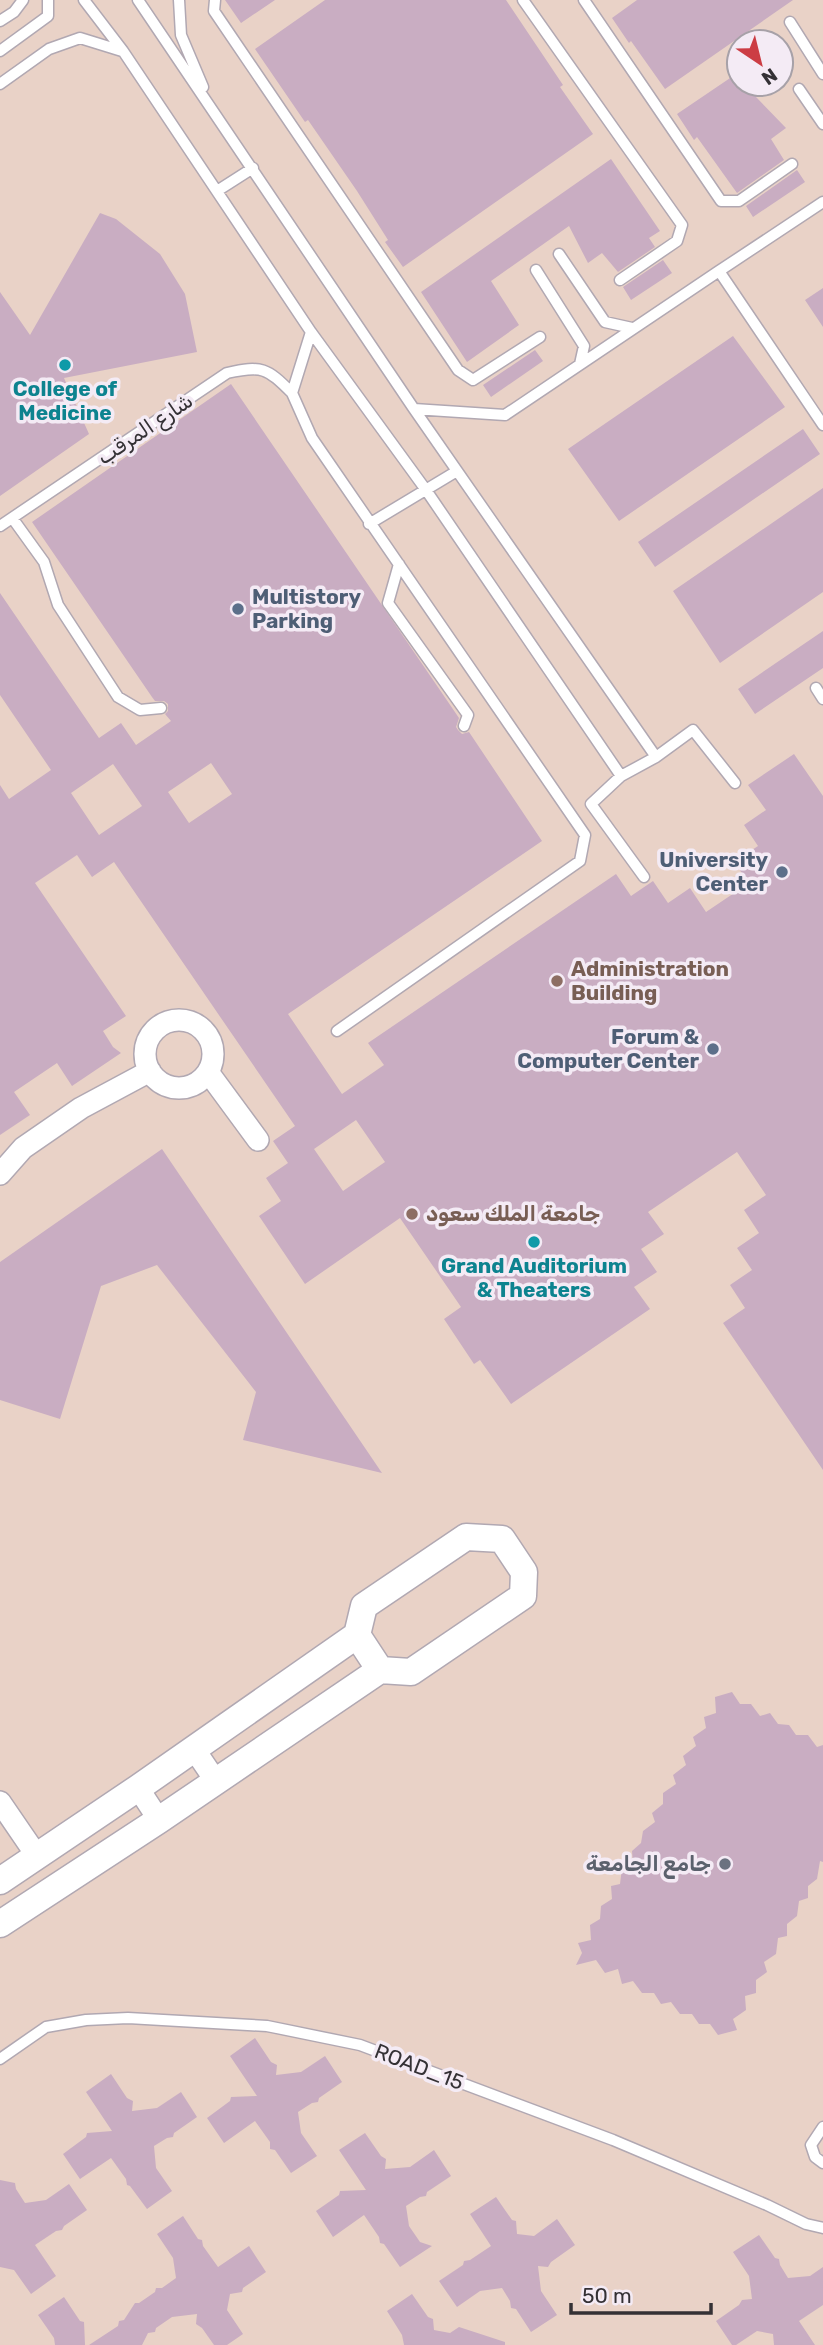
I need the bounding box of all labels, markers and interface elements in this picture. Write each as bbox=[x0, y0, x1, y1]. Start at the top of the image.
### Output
north arrow bbox=[725, 28, 795, 98]
text: N bbox=[757, 63, 782, 90]
marker: College of Medicine bbox=[57, 357, 73, 373]
place label: College of Medicine bbox=[13, 376, 118, 425]
street label: شارع المرقب bbox=[92, 387, 198, 471]
place label: Multistory Parking bbox=[252, 584, 361, 633]
marker: Multistory Parking bbox=[230, 601, 246, 617]
place label: University Center bbox=[659, 847, 768, 896]
marker: University Center bbox=[774, 864, 790, 880]
place label: Administration Building bbox=[571, 956, 729, 1005]
marker: Administration Building bbox=[549, 973, 565, 989]
place label: Forum & Computer Center bbox=[517, 1024, 699, 1073]
marker: Forum & Computer Center bbox=[705, 1041, 721, 1057]
place label: جامعة الملك سعود bbox=[426, 1201, 600, 1227]
marker: جامعة الملك سعود bbox=[404, 1206, 420, 1222]
marker: Grand Auditorium & Theaters bbox=[526, 1234, 542, 1250]
place label: Grand Auditorium & Theaters bbox=[441, 1253, 627, 1302]
place label: جامع الجامعة bbox=[586, 1851, 711, 1879]
marker: جامع الجامعة bbox=[717, 1856, 733, 1872]
street label: ROAD_15 bbox=[371, 2038, 467, 2095]
scale bar bbox=[571, 2272, 711, 2316]
text: 50 m bbox=[582, 2283, 632, 2308]

